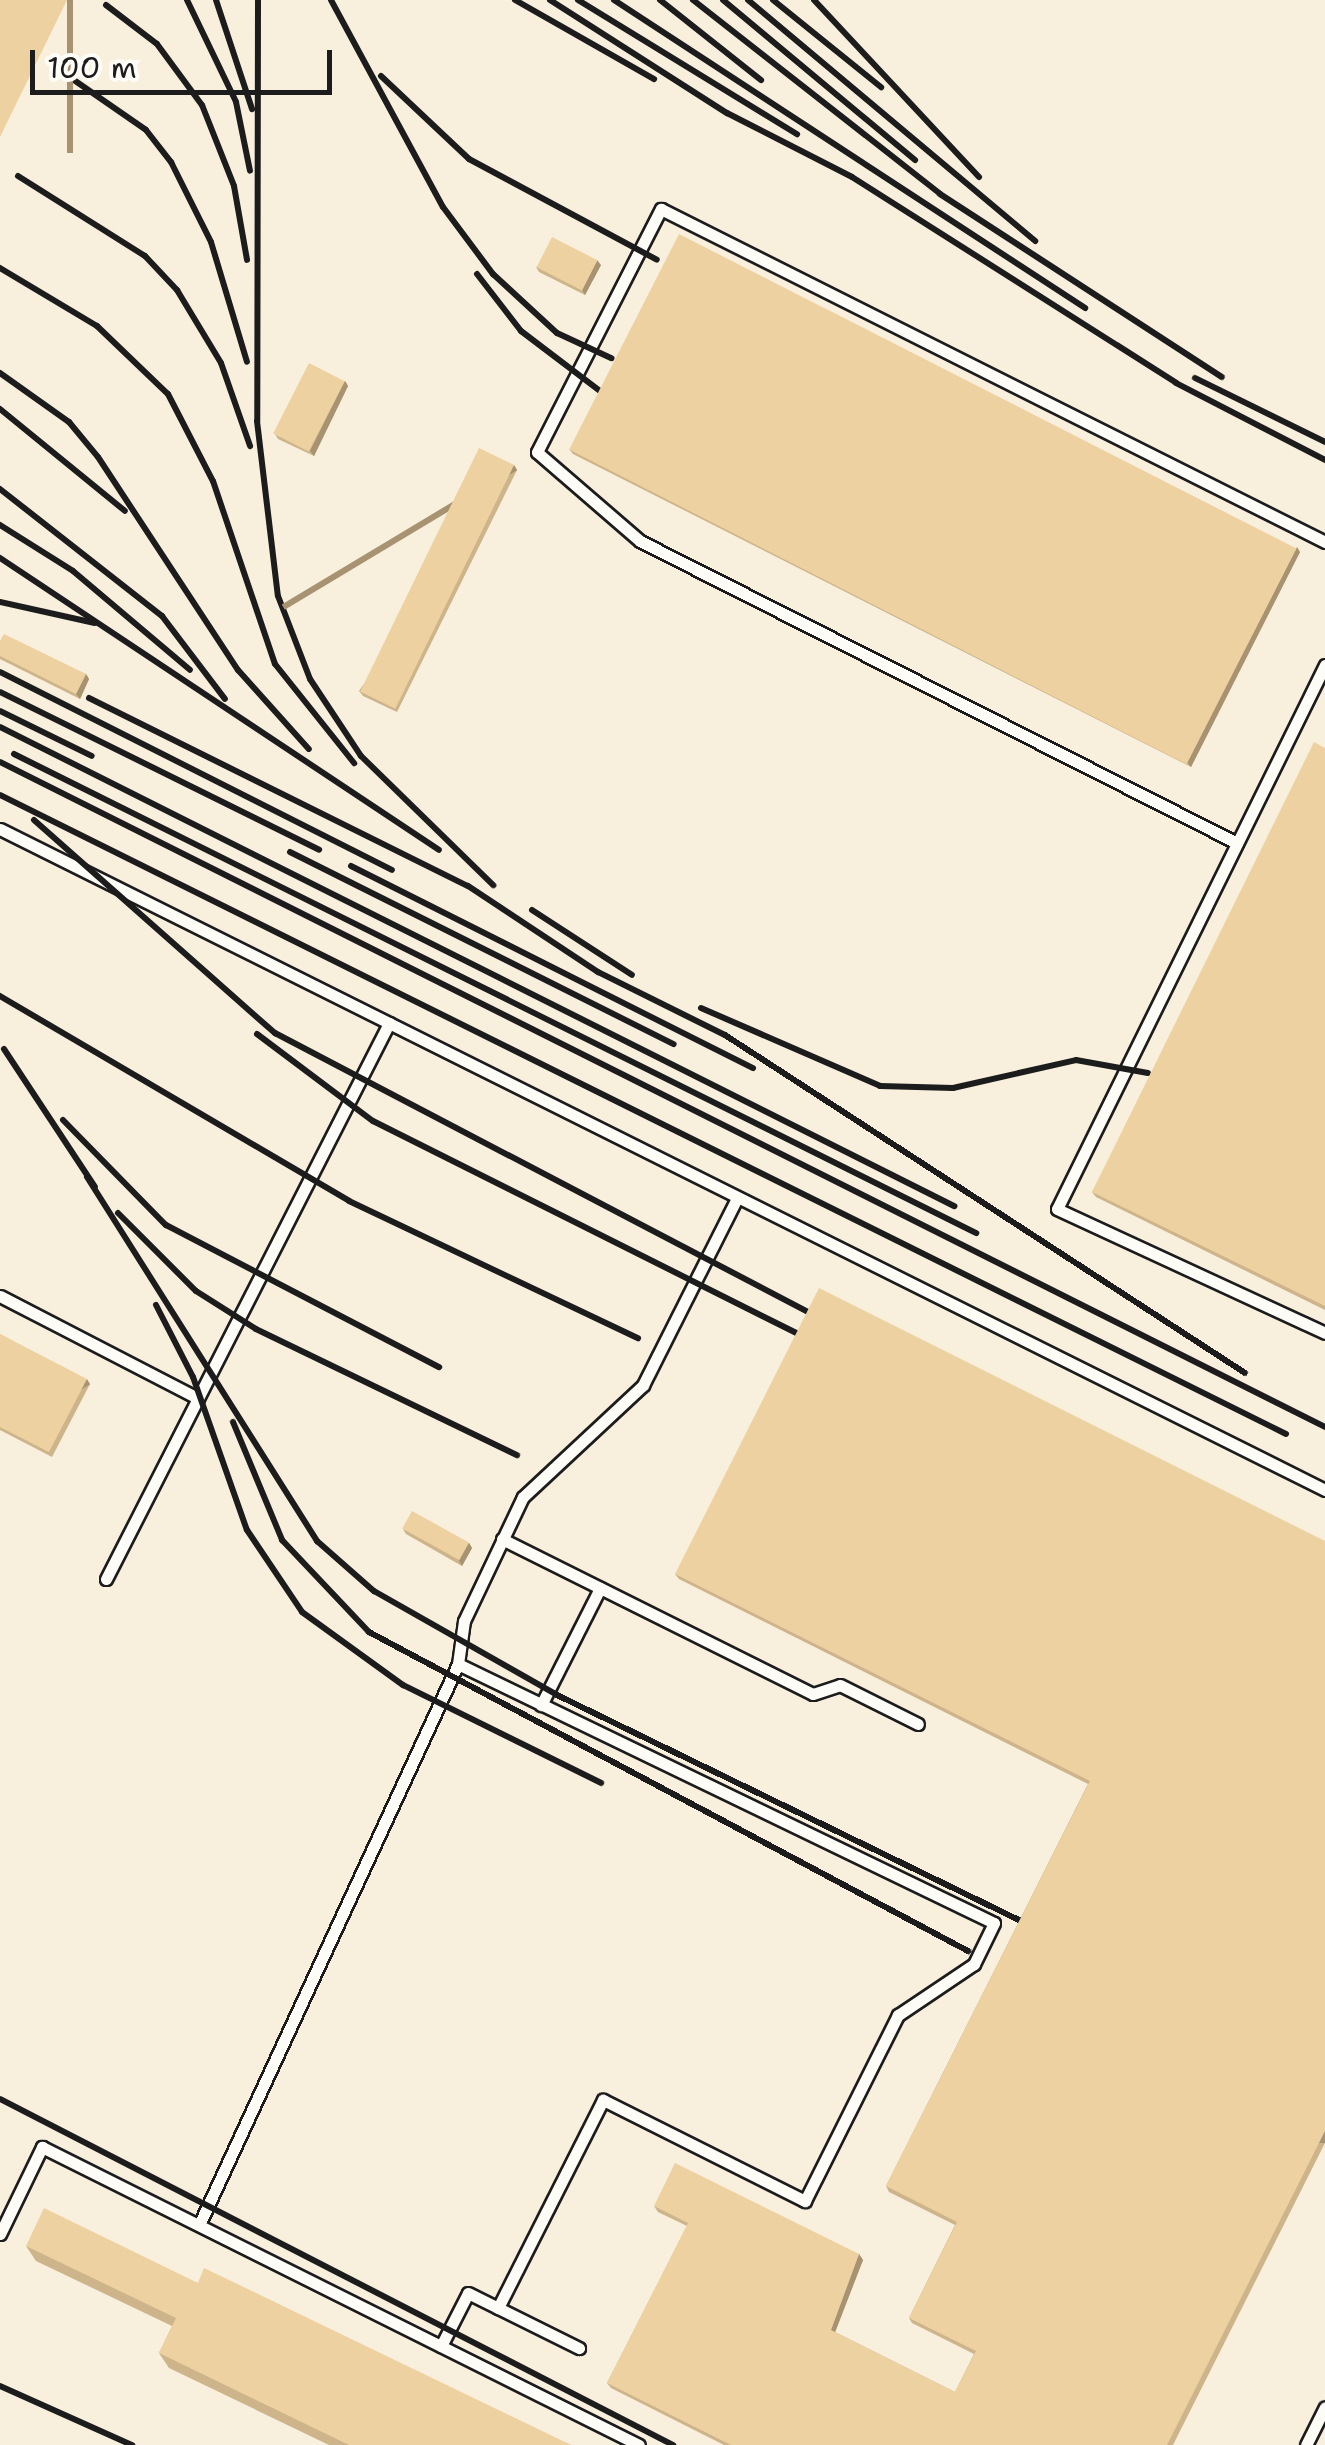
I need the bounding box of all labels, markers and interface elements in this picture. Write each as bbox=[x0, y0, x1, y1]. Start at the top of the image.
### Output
scale bar bbox=[35, 30, 338, 92]
text: 100 m bbox=[47, 47, 137, 88]

